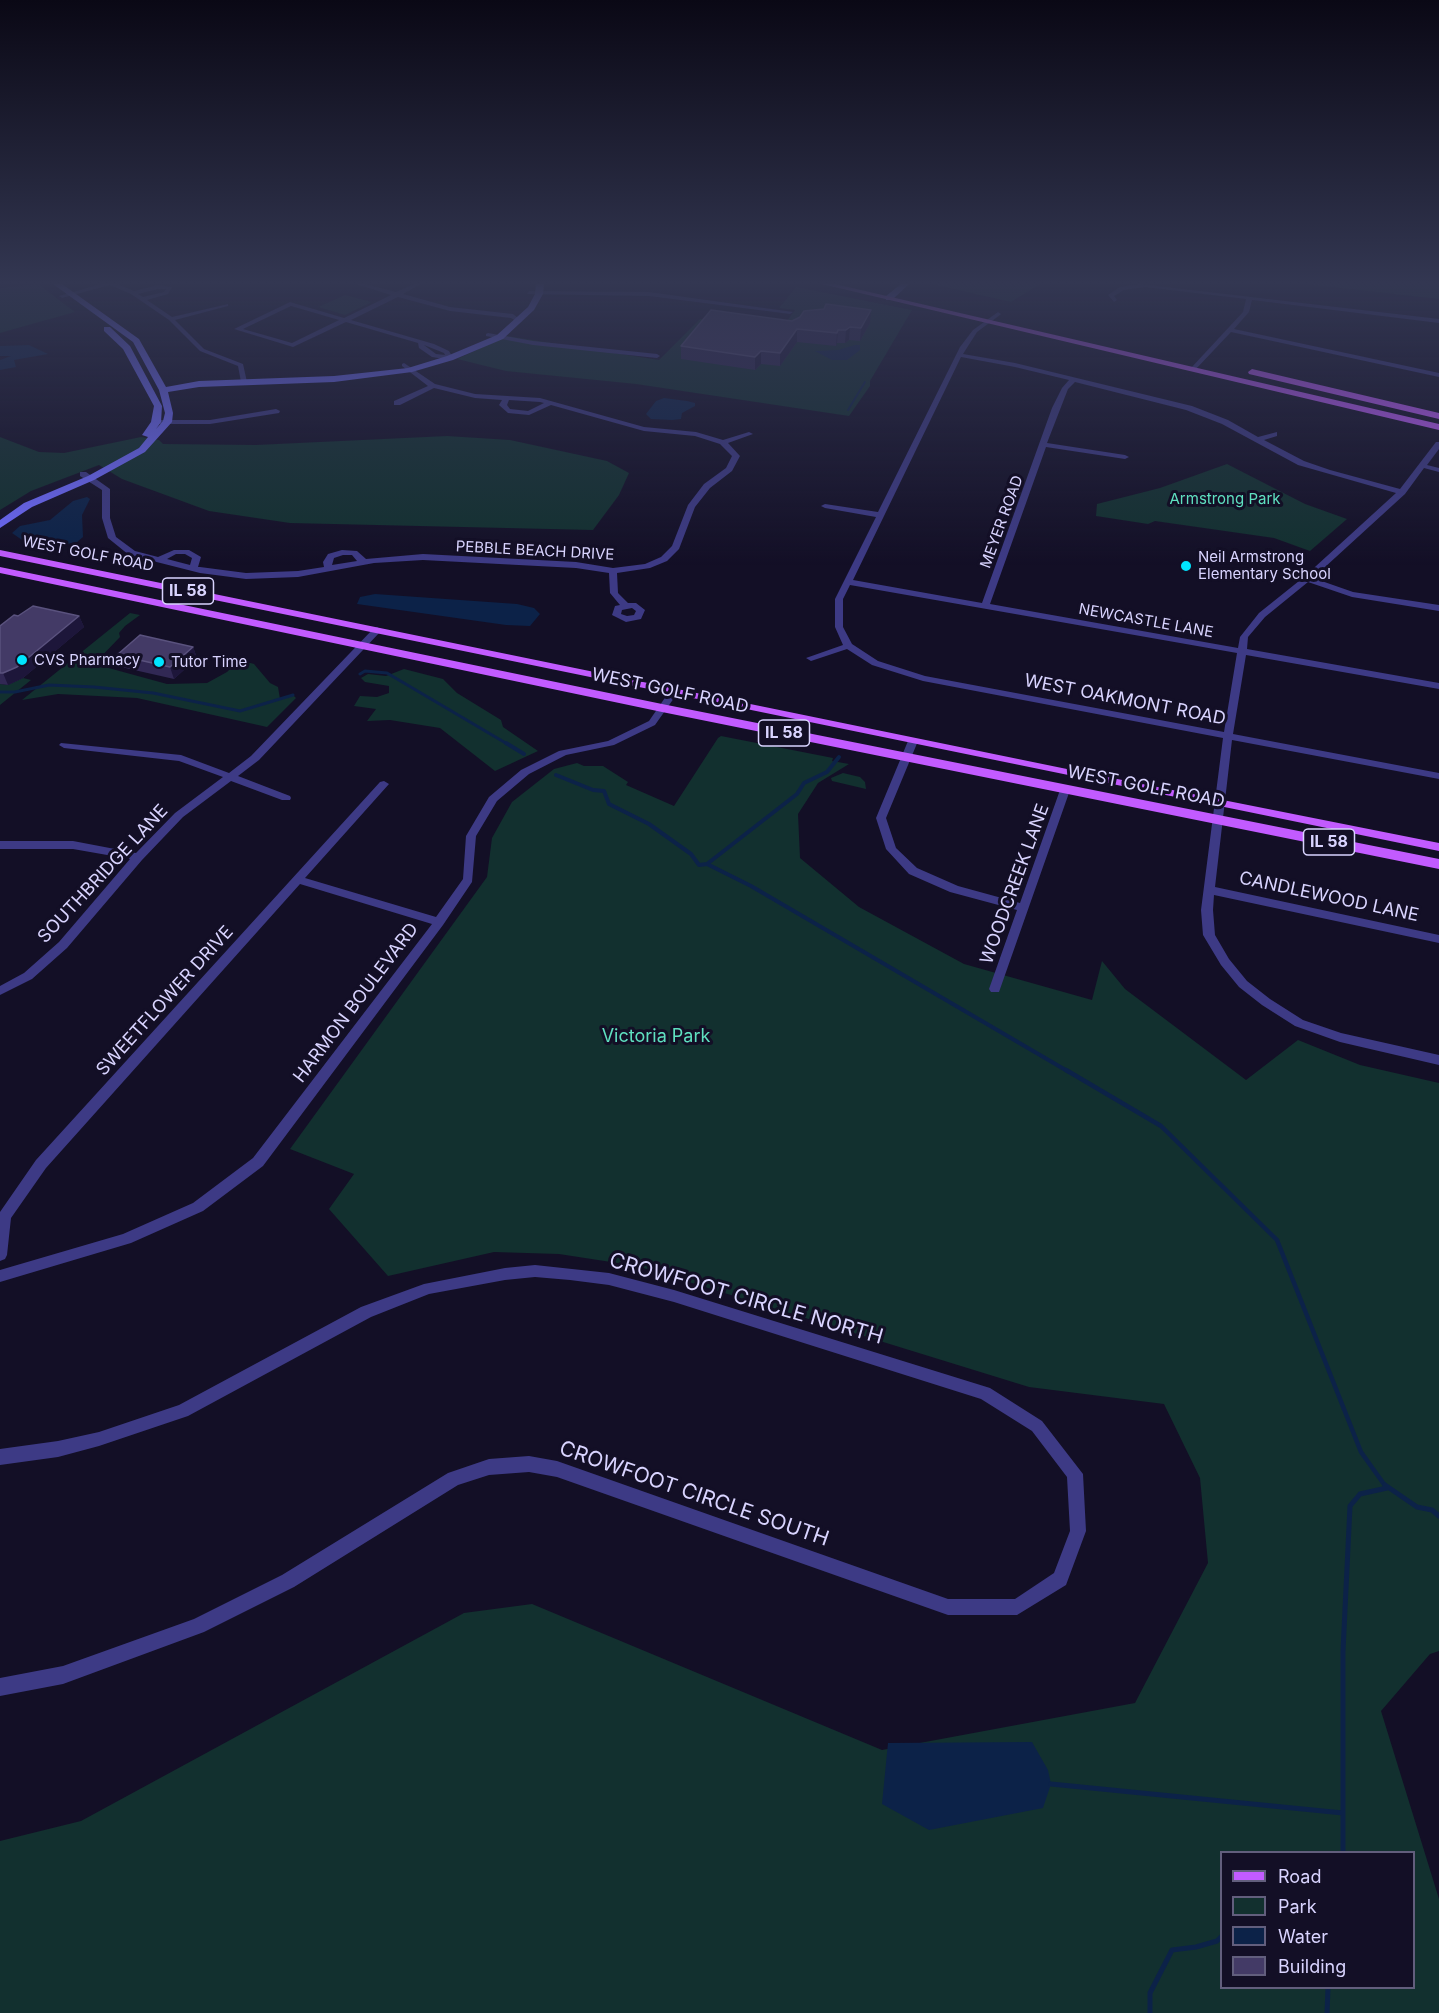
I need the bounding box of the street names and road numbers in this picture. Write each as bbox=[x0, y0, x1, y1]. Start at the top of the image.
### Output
street label: MEYER ROAD bbox=[977, 473, 1027, 571]
street label: WEST GOLF ROAD bbox=[21, 532, 155, 576]
street label: PEBBLE BEACH DRIVE bbox=[455, 538, 615, 564]
road number: IL 58 bbox=[162, 578, 213, 604]
street label: NEWCASTLE LANE bbox=[1077, 600, 1215, 642]
street label: WEST GOLF ROAD bbox=[590, 664, 750, 718]
street label: WEST OAKMONT ROAD bbox=[1022, 670, 1228, 730]
road number: IL 58 bbox=[758, 720, 810, 746]
street label: WEST GOLF ROAD bbox=[1065, 761, 1227, 813]
street label: SOUTHBRIDGE LANE bbox=[33, 800, 173, 948]
street label: WOODCREEK LANE bbox=[976, 801, 1054, 967]
road number: IL 58 bbox=[1304, 829, 1354, 855]
street label: CANDLEWOOD LANE bbox=[1237, 867, 1421, 927]
street label: HARMON BOULEVARD bbox=[289, 919, 423, 1087]
street label: SWEETFLOWER DRIVE bbox=[92, 922, 238, 1080]
street label: CROWFOOT CIRCLE NORTH bbox=[606, 1248, 886, 1350]
street label: CROWFOOT CIRCLE SOUTH bbox=[556, 1436, 832, 1552]

